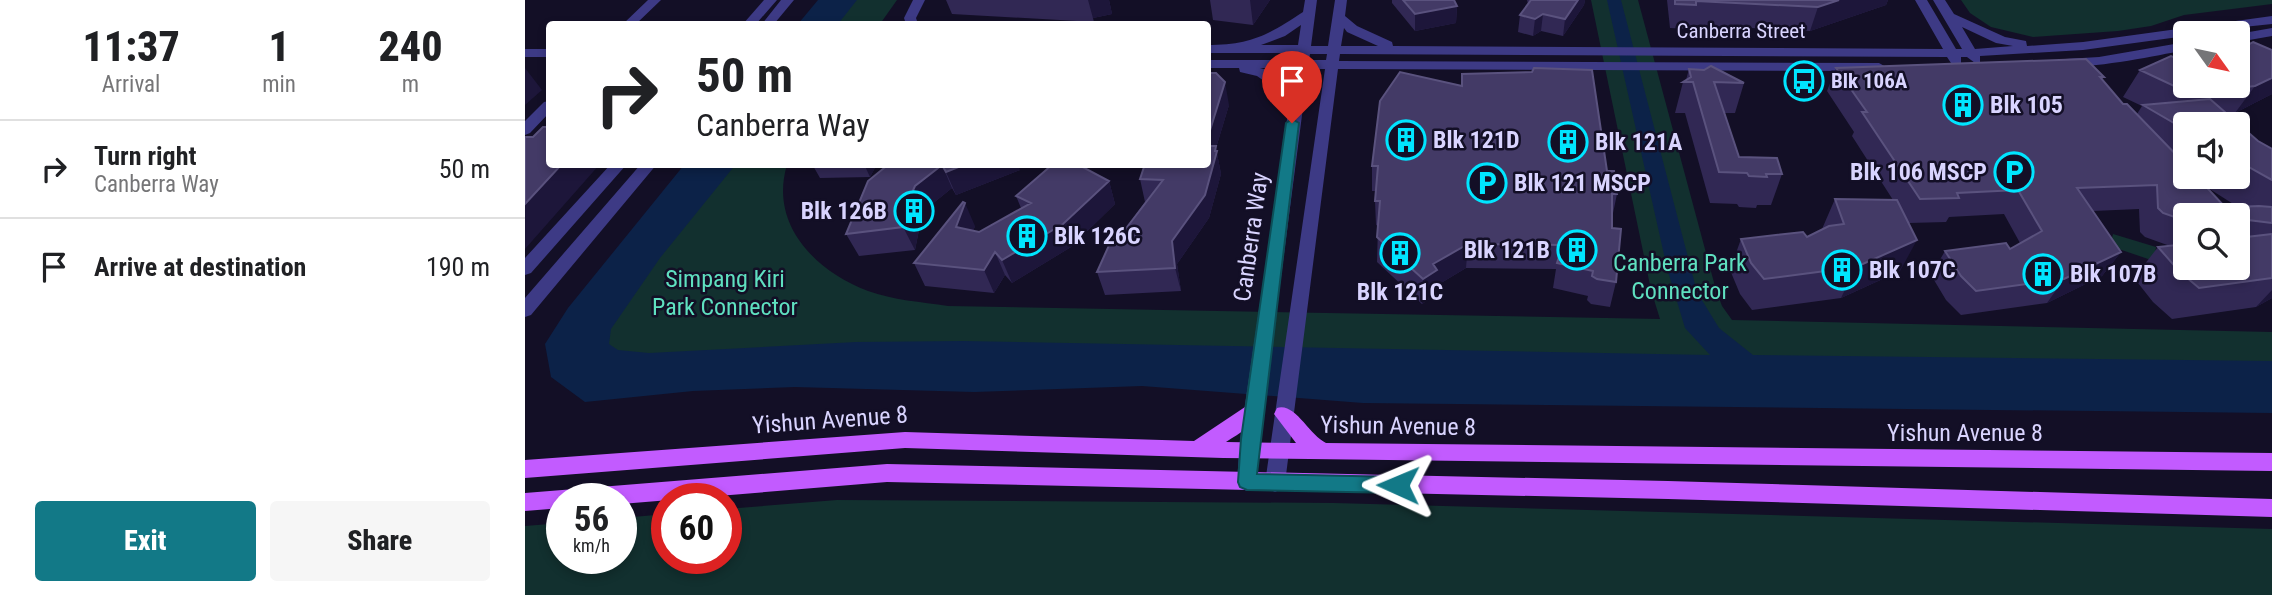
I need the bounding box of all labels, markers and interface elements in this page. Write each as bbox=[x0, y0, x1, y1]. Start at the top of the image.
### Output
street label: Canberra Street bbox=[1677, 19, 1805, 43]
north arrow bbox=[2173, 21, 2251, 98]
map controls bbox=[2173, 21, 2250, 280]
text: 11:37 bbox=[82, 22, 180, 71]
text: 1 bbox=[268, 22, 290, 71]
text: 240 bbox=[378, 22, 443, 71]
text: 50 m bbox=[696, 47, 793, 104]
icon: right bbox=[581, 49, 672, 140]
pin bbox=[1262, 51, 1322, 123]
bus stop icon: Blk 106A bbox=[1783, 60, 1825, 102]
icon: arrive bbox=[1273, 62, 1311, 100]
place label: Blk 106A bbox=[1831, 69, 1908, 93]
text: Arrival bbox=[102, 71, 160, 98]
text: min bbox=[262, 71, 296, 98]
text: m bbox=[402, 71, 419, 98]
building icon: Blk 105 bbox=[1942, 84, 1984, 126]
place label: Blk 105 bbox=[1990, 91, 2063, 119]
text: Canberra Way bbox=[696, 106, 870, 144]
button: sound bbox=[2173, 112, 2250, 189]
building icon: Blk 121D bbox=[1385, 119, 1427, 161]
building icon: Blk 121A bbox=[1547, 121, 1589, 163]
place label: Blk 121D bbox=[1433, 126, 1519, 154]
place label: Blk 121A bbox=[1595, 128, 1683, 156]
text: Turn right bbox=[94, 141, 196, 171]
icon: right bbox=[35, 150, 73, 188]
parking icon: Blk 106 MSCP bbox=[1993, 151, 2035, 193]
text: 50 m bbox=[439, 154, 490, 184]
place label: Blk 106 MSCP bbox=[1850, 158, 1987, 186]
parking icon: Blk 121 MSCP bbox=[1466, 162, 1508, 204]
place label: Blk 121 MSCP bbox=[1514, 169, 1651, 197]
text: Canberra Way bbox=[94, 171, 219, 198]
street label: Canberra Way bbox=[1228, 171, 1274, 303]
building icon: Blk 126B bbox=[893, 190, 935, 232]
place label: Blk 126B bbox=[801, 197, 887, 225]
button: search bbox=[2173, 203, 2250, 280]
building icon: Blk 126C bbox=[1006, 215, 1048, 257]
place label: Blk 126C bbox=[1054, 222, 1141, 250]
building icon: Blk 121B bbox=[1556, 229, 1598, 271]
building icon: Blk 121C bbox=[1379, 232, 1421, 274]
place label: Blk 121B bbox=[1464, 236, 1550, 264]
icon: arrive bbox=[35, 248, 73, 286]
park label: Canberra Park Connector bbox=[1613, 249, 1747, 305]
building icon: Blk 107C bbox=[1821, 249, 1863, 291]
text: Arrive at destination bbox=[94, 252, 306, 282]
text: 190 m bbox=[426, 252, 490, 282]
building icon: Blk 107B bbox=[2022, 253, 2064, 295]
place label: Blk 107C bbox=[1869, 256, 1956, 284]
place label: Blk 107B bbox=[2070, 260, 2156, 288]
park label: Simpang Kiri Park Connector bbox=[652, 265, 798, 321]
place label: Blk 121C bbox=[1357, 278, 1443, 306]
street label: Yishun Avenue 8 bbox=[751, 401, 909, 439]
street label: Yishun Avenue 8 bbox=[1320, 411, 1476, 441]
street label: Yishun Avenue 8 bbox=[1887, 419, 2043, 447]
position arrow bbox=[1361, 448, 1435, 522]
speed limit sign: 60 bbox=[651, 483, 742, 574]
text: 56 bbox=[574, 499, 609, 540]
button: Exit bbox=[35, 501, 256, 581]
button: Share bbox=[270, 501, 490, 581]
text: km/h bbox=[573, 535, 610, 556]

